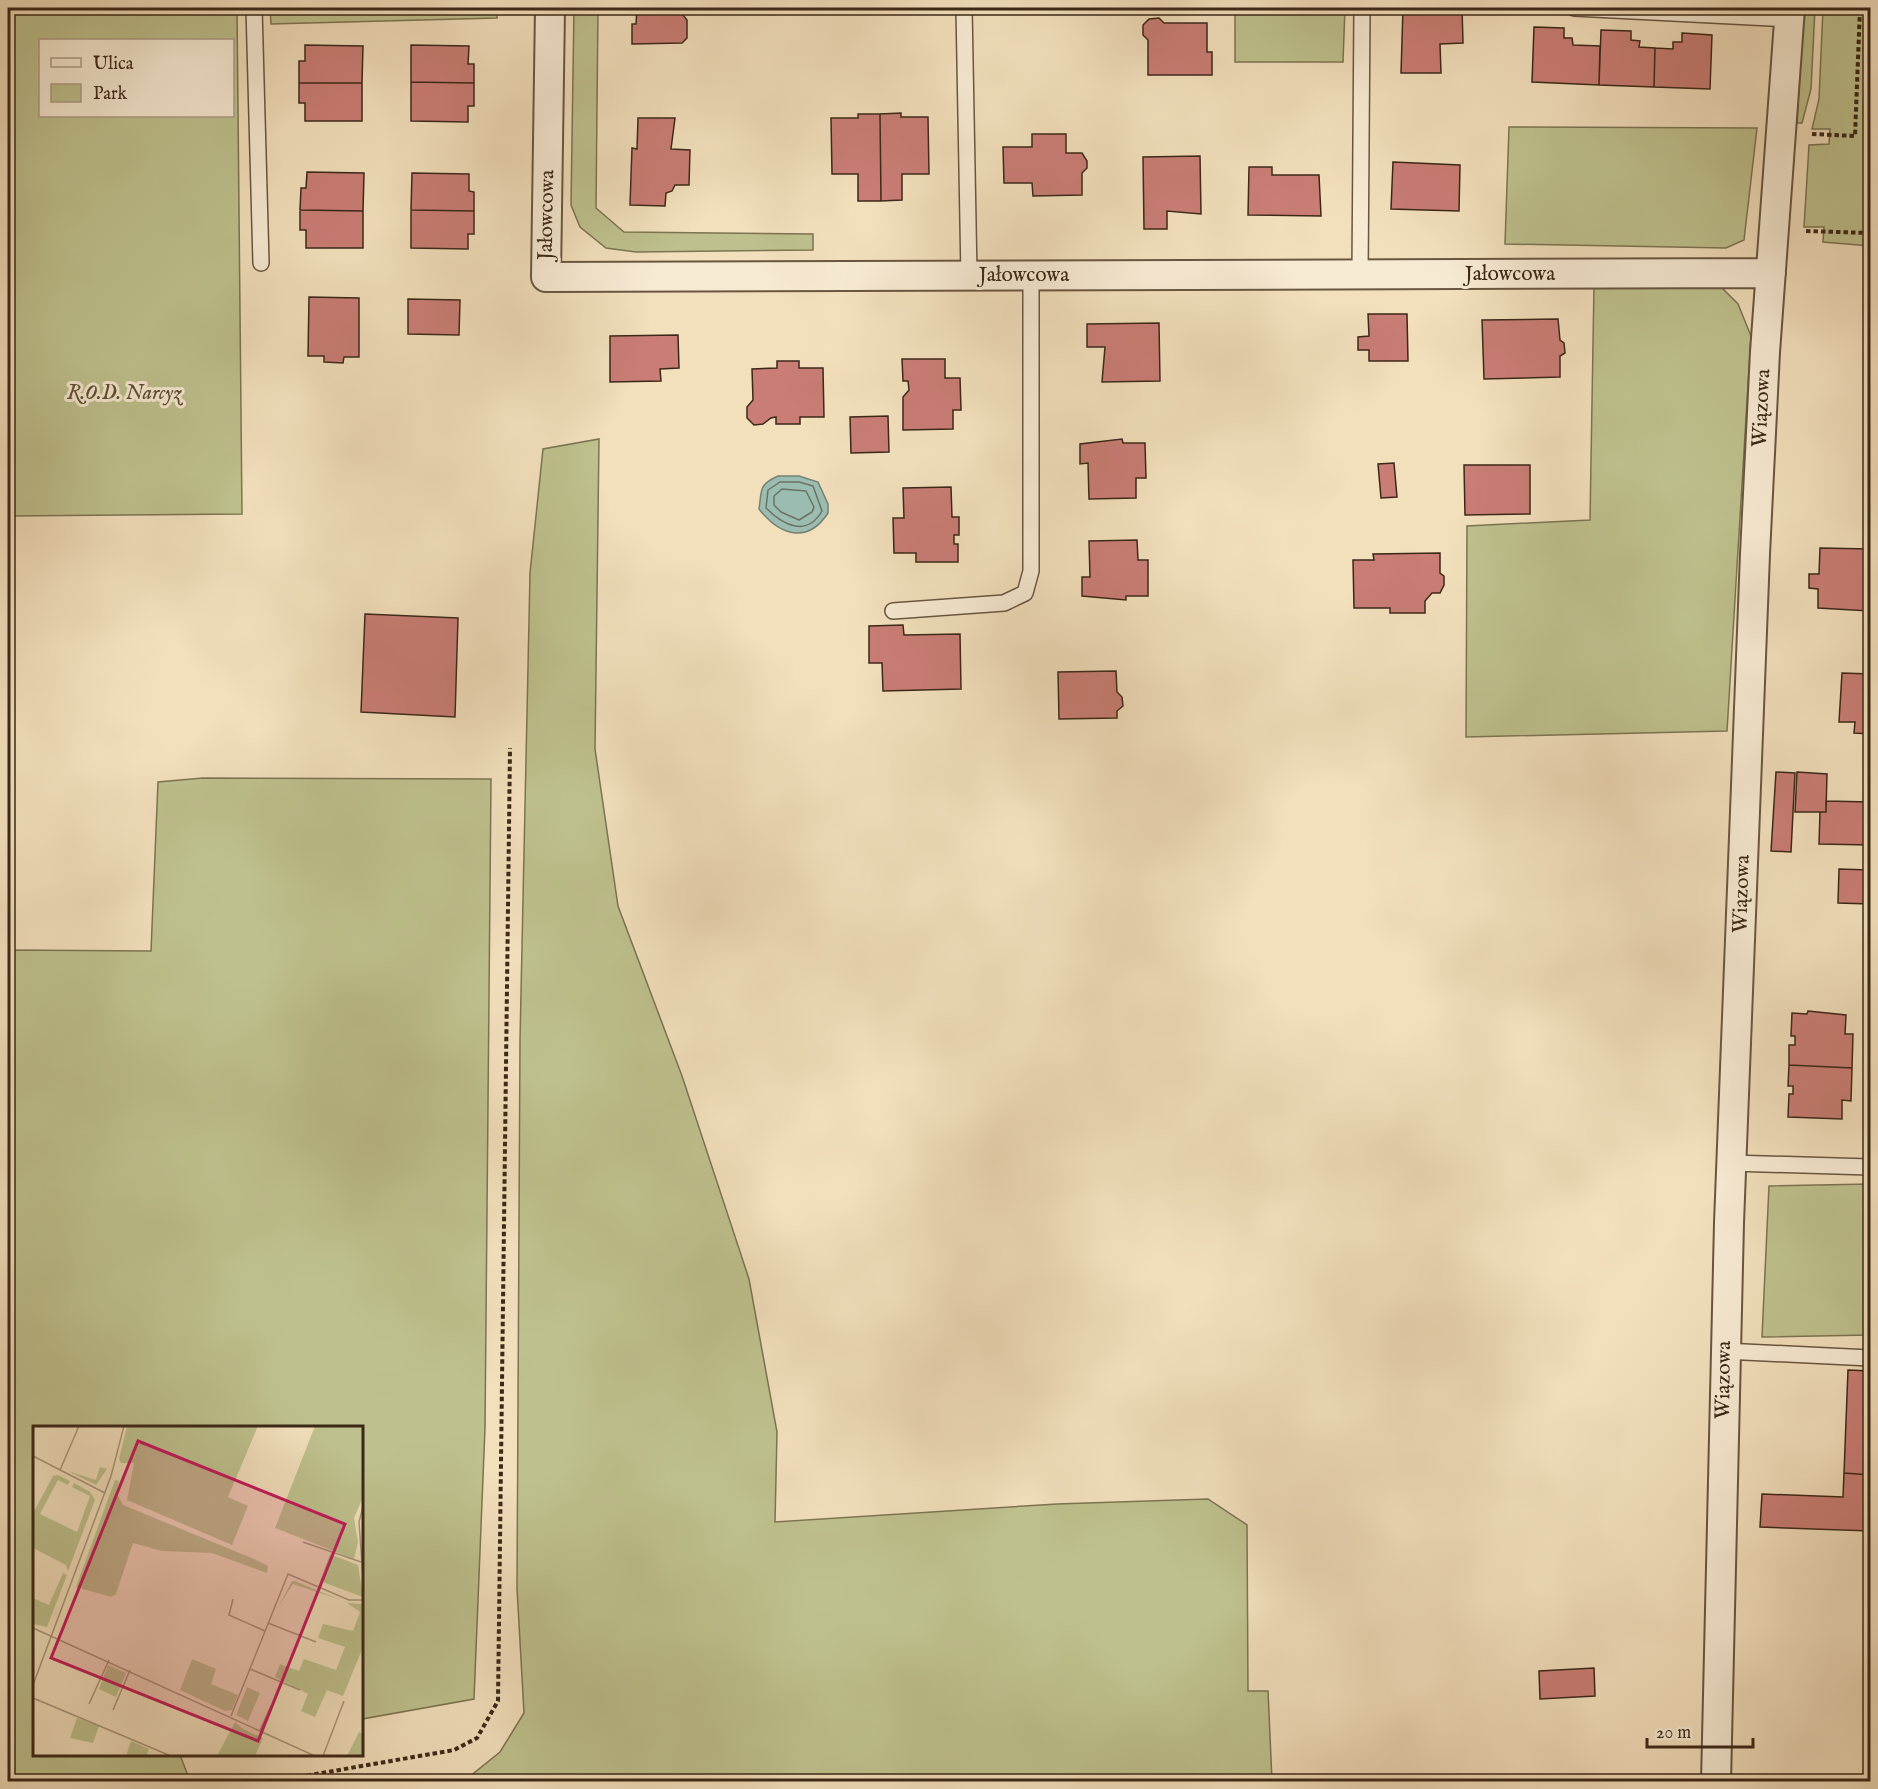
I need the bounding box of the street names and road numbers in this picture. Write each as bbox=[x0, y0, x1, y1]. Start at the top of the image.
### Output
street label: Jałowcowa bbox=[533, 169, 561, 262]
street label: Jałowcowa bbox=[1463, 261, 1556, 288]
street label: Jałowcowa bbox=[977, 262, 1070, 289]
street label: Wiązowa bbox=[1746, 367, 1778, 448]
street label: Wiązowa bbox=[1727, 853, 1757, 934]
street label: Wiązowa bbox=[1710, 1340, 1738, 1419]

